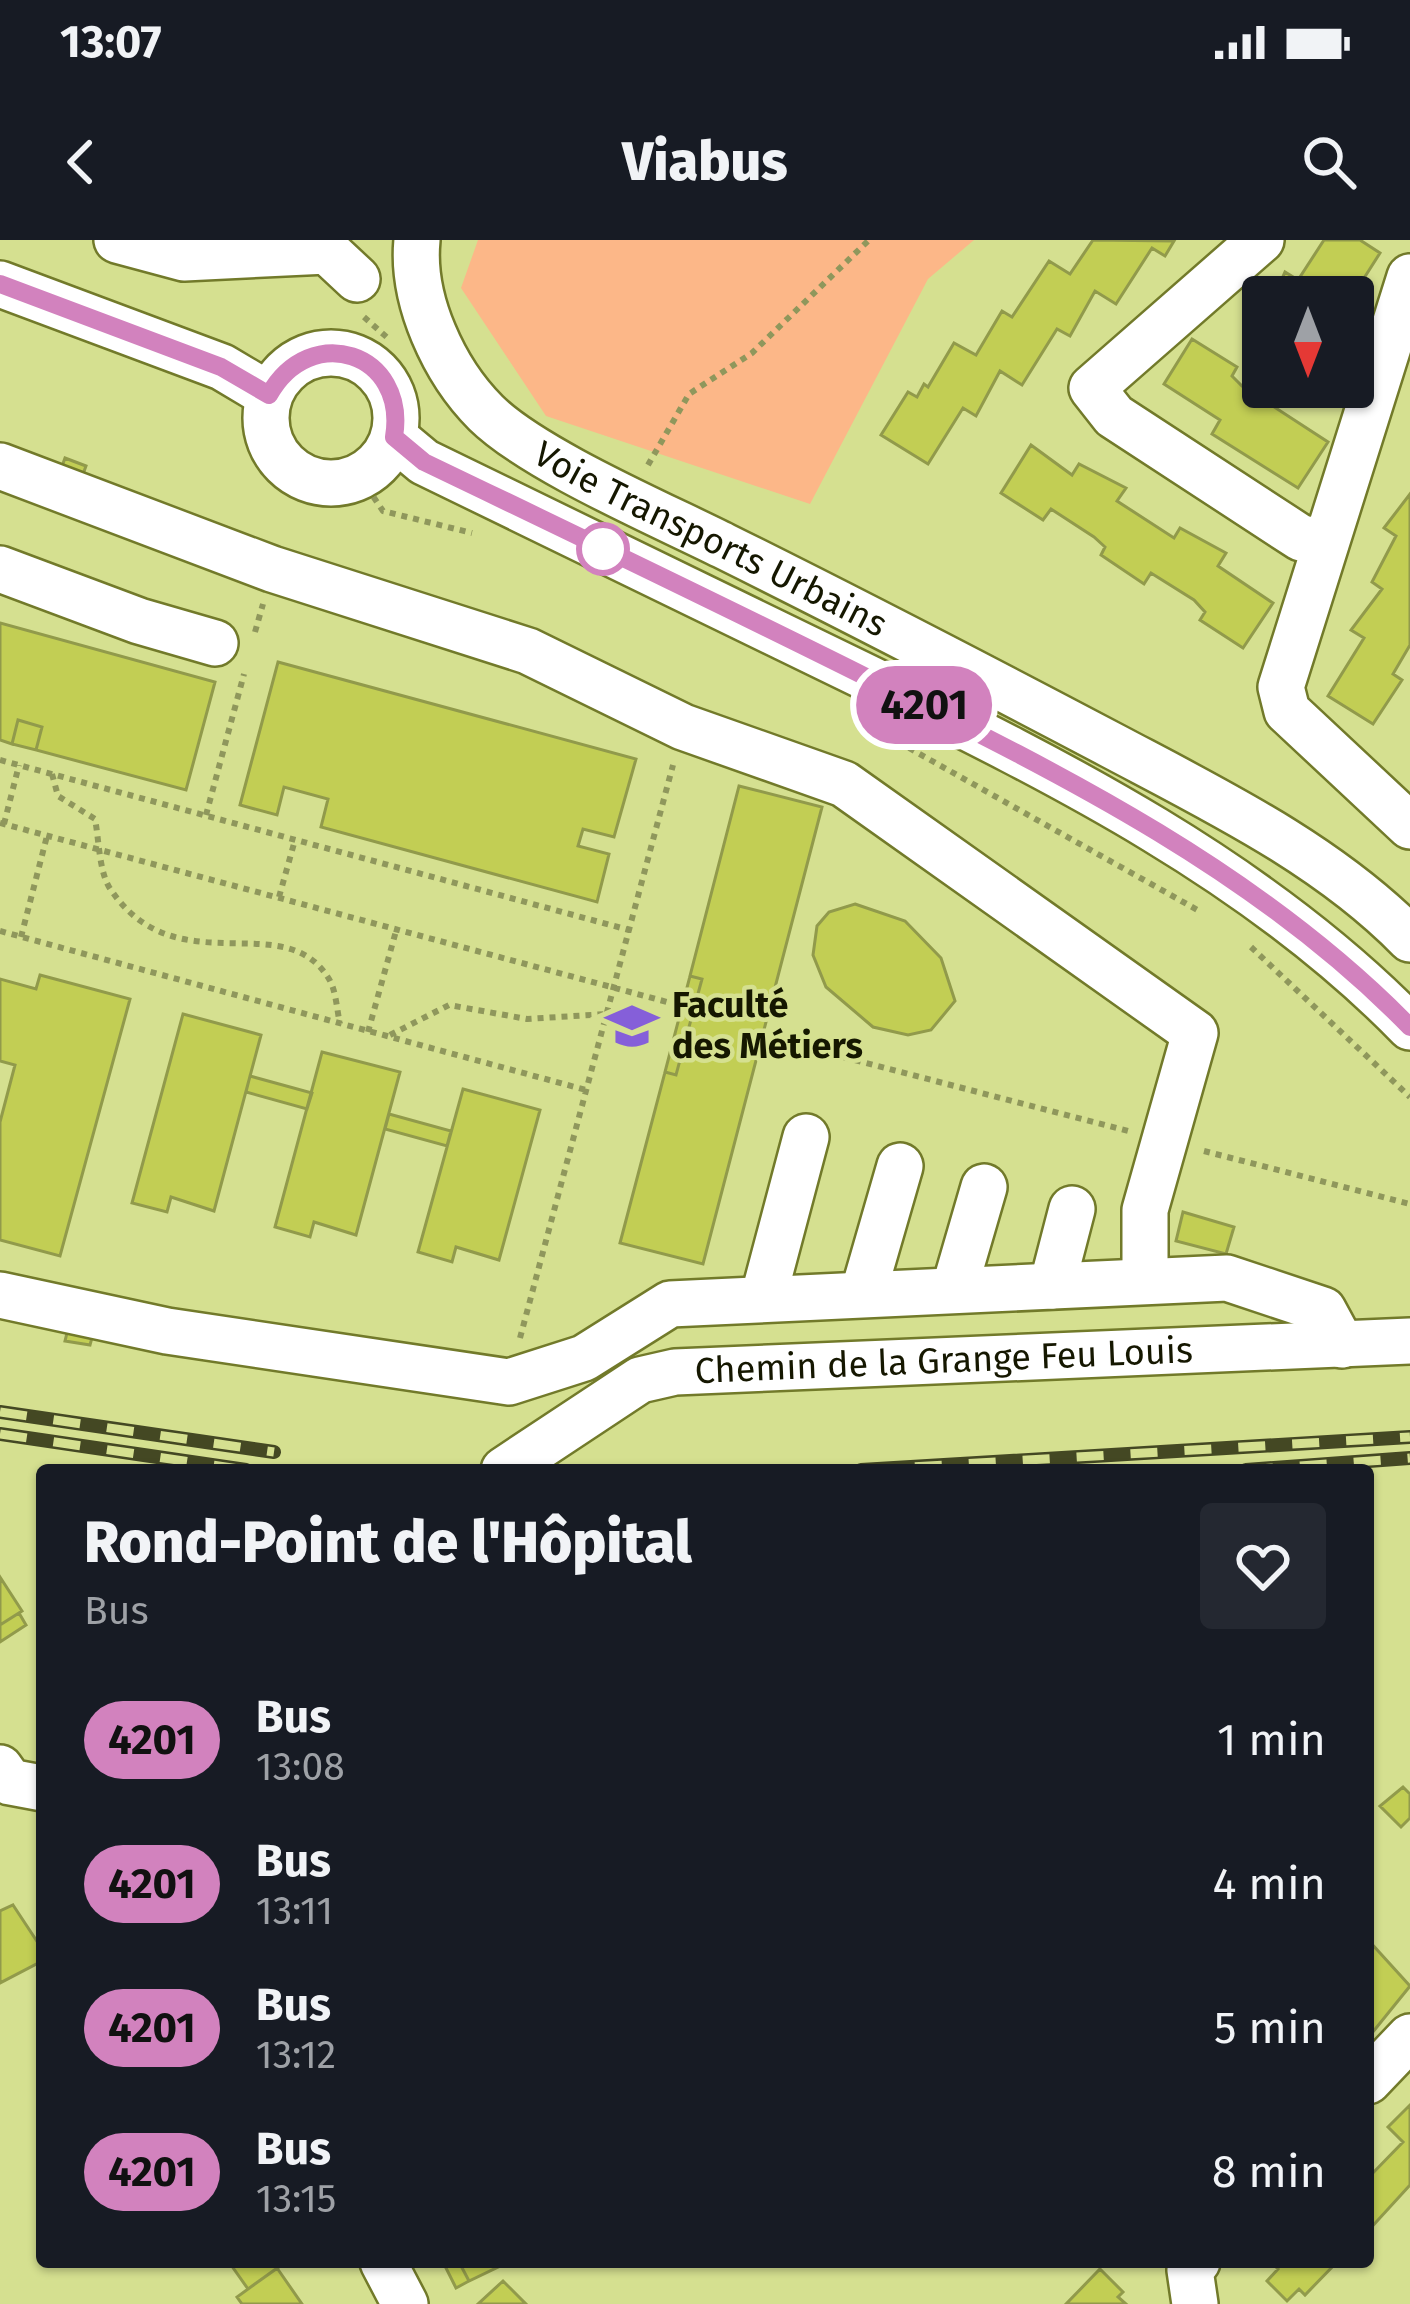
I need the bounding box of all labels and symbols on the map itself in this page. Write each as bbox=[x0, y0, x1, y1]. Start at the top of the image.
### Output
north arrow bbox=[1242, 276, 1374, 408]
street label: Voie Transports Urbains bbox=[526, 432, 894, 647]
unlabelled marker bbox=[578, 524, 628, 574]
line badge: 4201 bbox=[840, 666, 1008, 744]
place label: Faculté des Métiers bbox=[672, 983, 863, 1068]
school or university icon: Faculté des Métiers bbox=[603, 997, 661, 1055]
street label: Chemin de la Grange Feu Louis bbox=[694, 1328, 1194, 1393]

